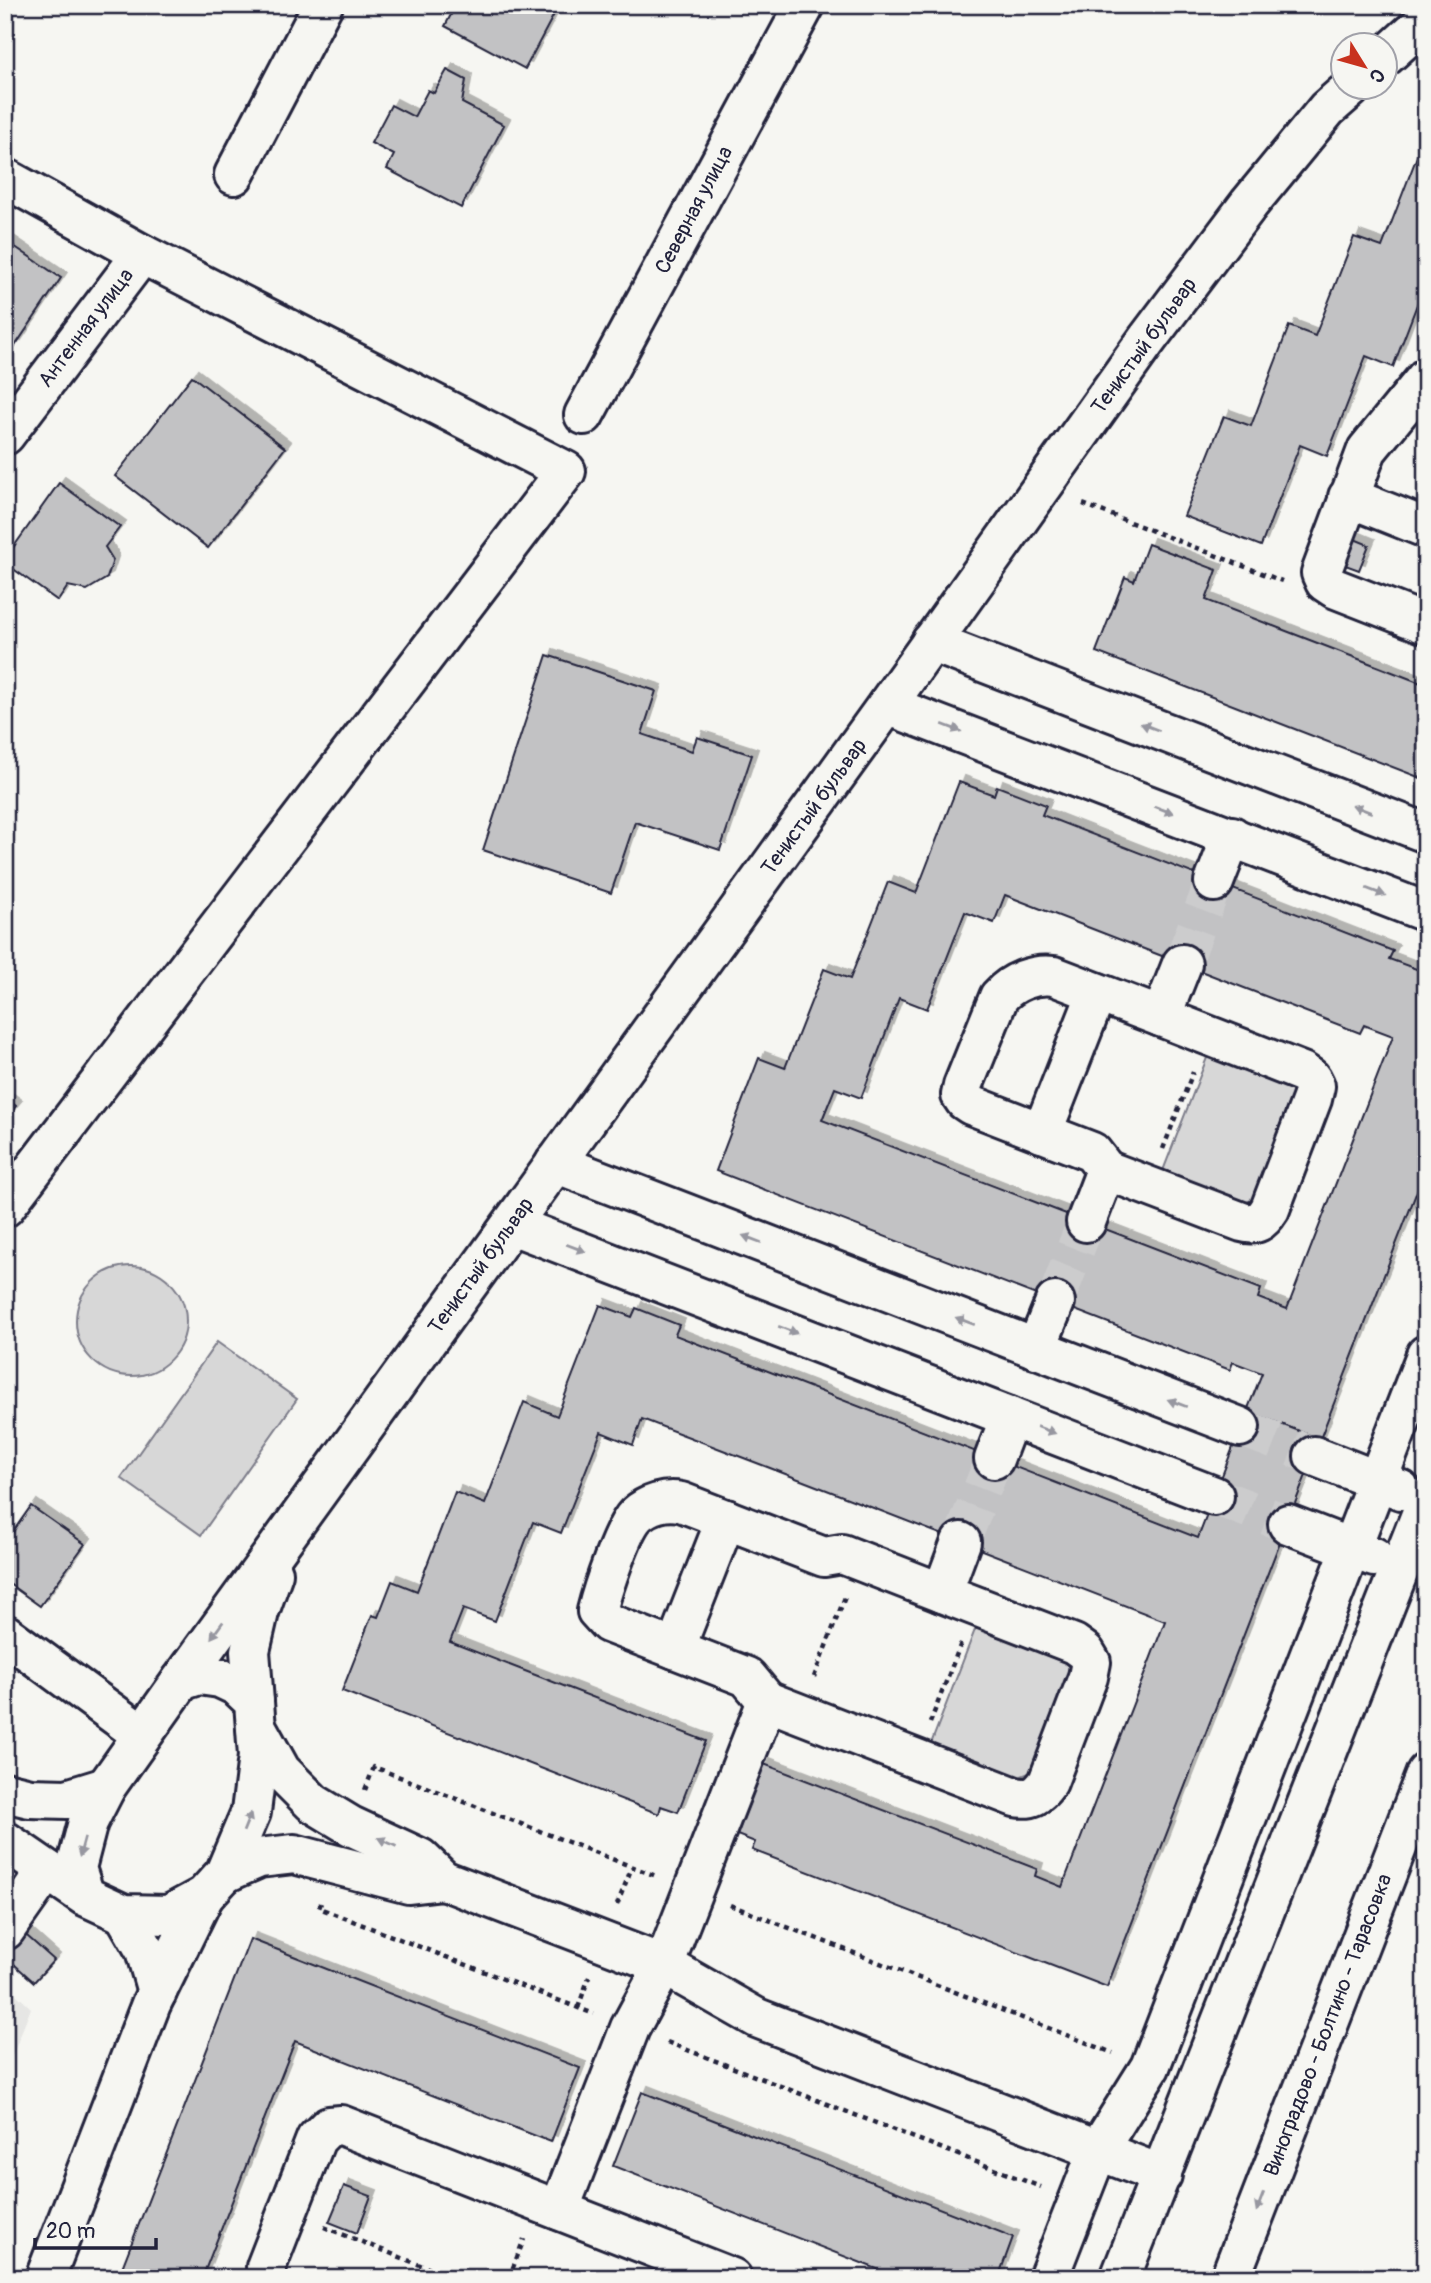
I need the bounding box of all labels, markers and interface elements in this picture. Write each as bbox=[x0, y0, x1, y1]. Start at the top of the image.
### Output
north arrow bbox=[1330, 32, 1400, 102]
text: С bbox=[1364, 64, 1390, 88]
street label: Северная улица bbox=[649, 141, 739, 279]
street label: Антенная улица bbox=[32, 263, 140, 393]
street label: Тенистый бульвар bbox=[1085, 272, 1203, 420]
one-way arrow bbox=[1139, 721, 1160, 732]
one-way arrow bbox=[941, 723, 962, 734]
street label: Тенистый бульвар bbox=[755, 733, 873, 881]
one-way arrow bbox=[1352, 803, 1373, 814]
one-way arrow bbox=[1153, 805, 1174, 816]
one-way arrow bbox=[1365, 887, 1386, 898]
street label: Тенистый бульвар bbox=[422, 1192, 540, 1340]
one-way arrow bbox=[742, 1233, 763, 1244]
one-way arrow bbox=[565, 1243, 586, 1254]
one-way arrow bbox=[954, 1315, 975, 1326]
one-way arrow bbox=[777, 1325, 798, 1336]
one-way arrow bbox=[1166, 1397, 1187, 1408]
one-way arrow bbox=[1035, 1425, 1056, 1436]
one-way arrow bbox=[210, 1620, 225, 1638]
one-way arrow bbox=[241, 1812, 253, 1832]
one-way arrow bbox=[76, 1837, 86, 1858]
one-way arrow bbox=[377, 1837, 397, 1848]
street label: Виноградово - Болтино - Тарасовка bbox=[1258, 1870, 1398, 2180]
one-way arrow bbox=[1254, 2192, 1265, 2213]
scale bar bbox=[35, 2206, 156, 2250]
text: 20 m bbox=[46, 2218, 95, 2245]

